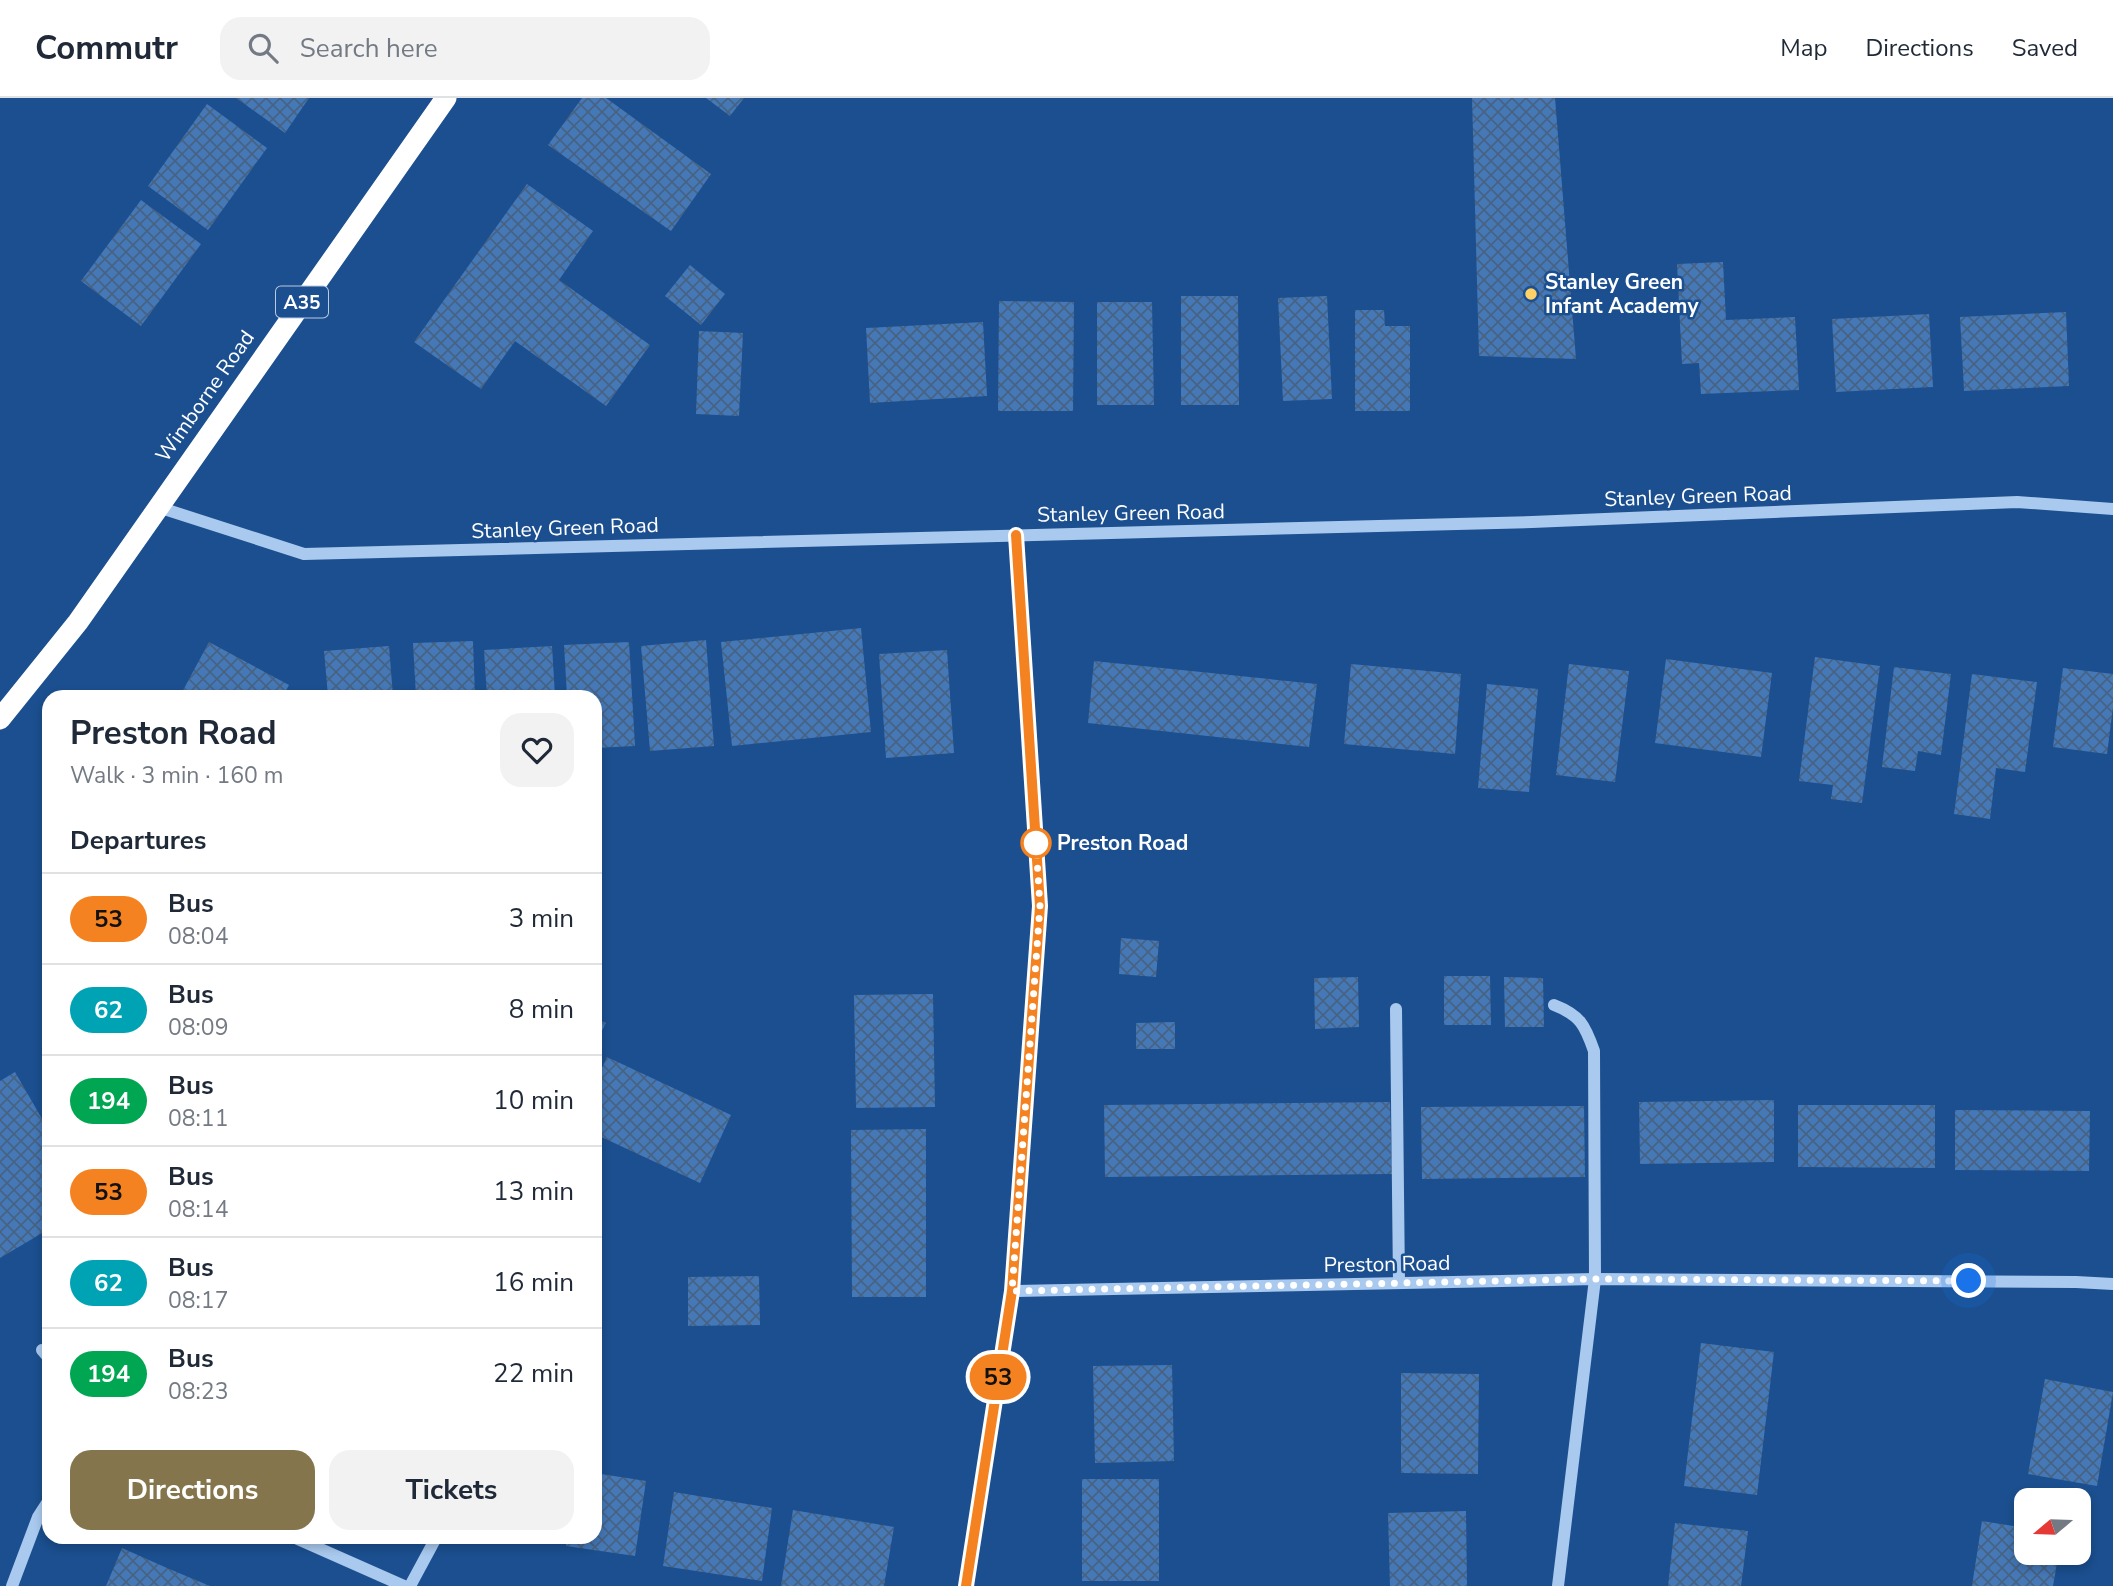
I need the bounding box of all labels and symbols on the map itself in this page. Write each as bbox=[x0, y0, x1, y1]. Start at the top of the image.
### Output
place label: Stanley Green Infant Academy bbox=[1545, 268, 1699, 320]
road number: A35 bbox=[276, 286, 328, 318]
marker: Stanley Green Infant Academy bbox=[1523, 286, 1539, 302]
street label: Wimborne Road bbox=[149, 325, 261, 467]
street label: Stanley Green Road bbox=[1604, 479, 1792, 513]
street label: Stanley Green Road bbox=[1037, 497, 1225, 529]
street label: Stanley Green Road bbox=[471, 511, 659, 545]
marker: Preston Road bbox=[1021, 828, 1051, 858]
place label: Preston Road bbox=[1057, 829, 1188, 857]
street label: Preston Road bbox=[1323, 1249, 1451, 1279]
your location bbox=[1951, 1263, 1986, 1298]
line badge: 53 bbox=[967, 1354, 1030, 1400]
north arrow bbox=[2014, 1488, 2091, 1564]

